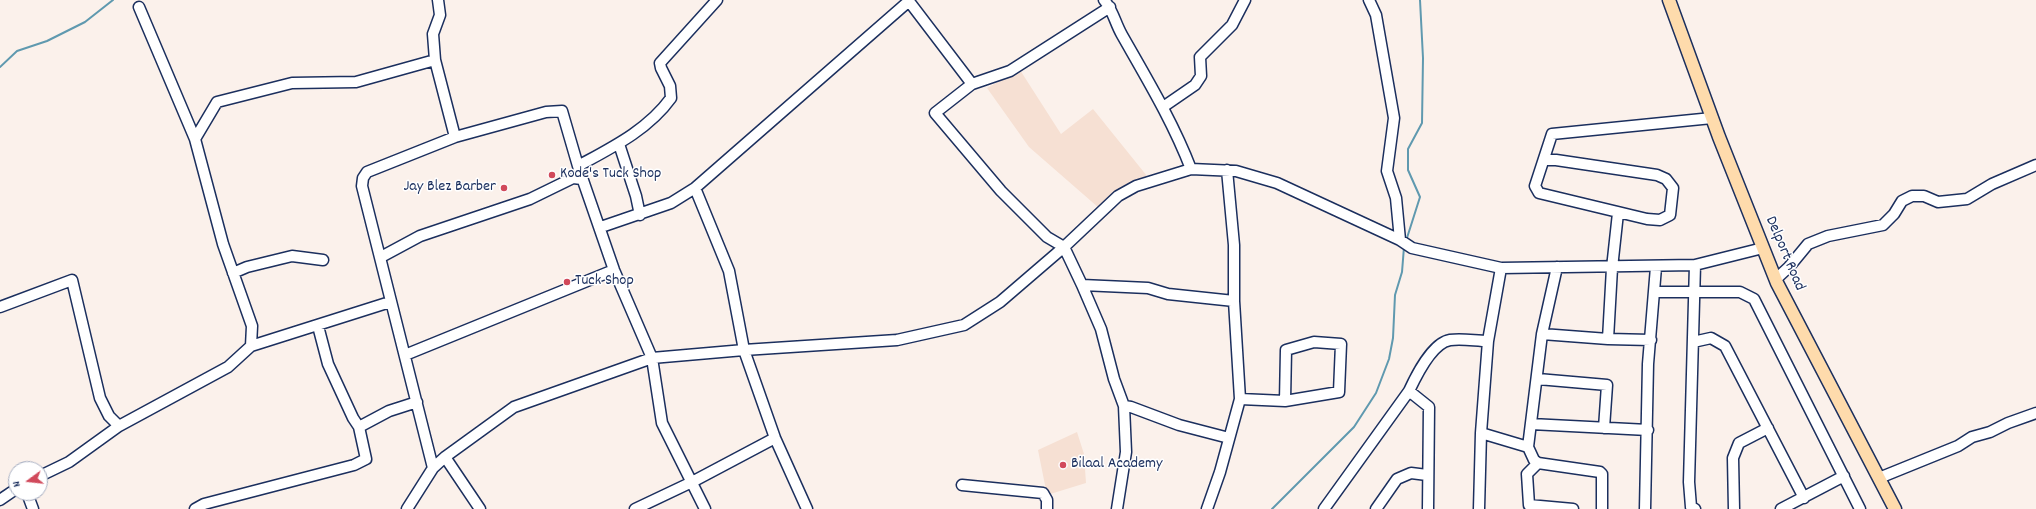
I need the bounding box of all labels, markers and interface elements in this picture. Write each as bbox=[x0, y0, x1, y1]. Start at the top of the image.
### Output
place label: Kode's Tuck Shop bbox=[560, 165, 661, 185]
marker: Kode's Tuck Shop bbox=[547, 170, 557, 180]
place label: Jay Blez Barber bbox=[403, 178, 496, 198]
marker: Jay Blez Barber bbox=[499, 183, 509, 193]
street label: Delport Road bbox=[1760, 214, 1808, 294]
place label: Tuck Shop bbox=[575, 272, 634, 292]
marker: Tuck Shop bbox=[562, 277, 572, 287]
place label: Bilaal Academy bbox=[1071, 455, 1162, 475]
marker: Bilaal Academy bbox=[1058, 460, 1068, 470]
north arrow bbox=[8, 461, 48, 501]
text: N bbox=[9, 479, 26, 489]

